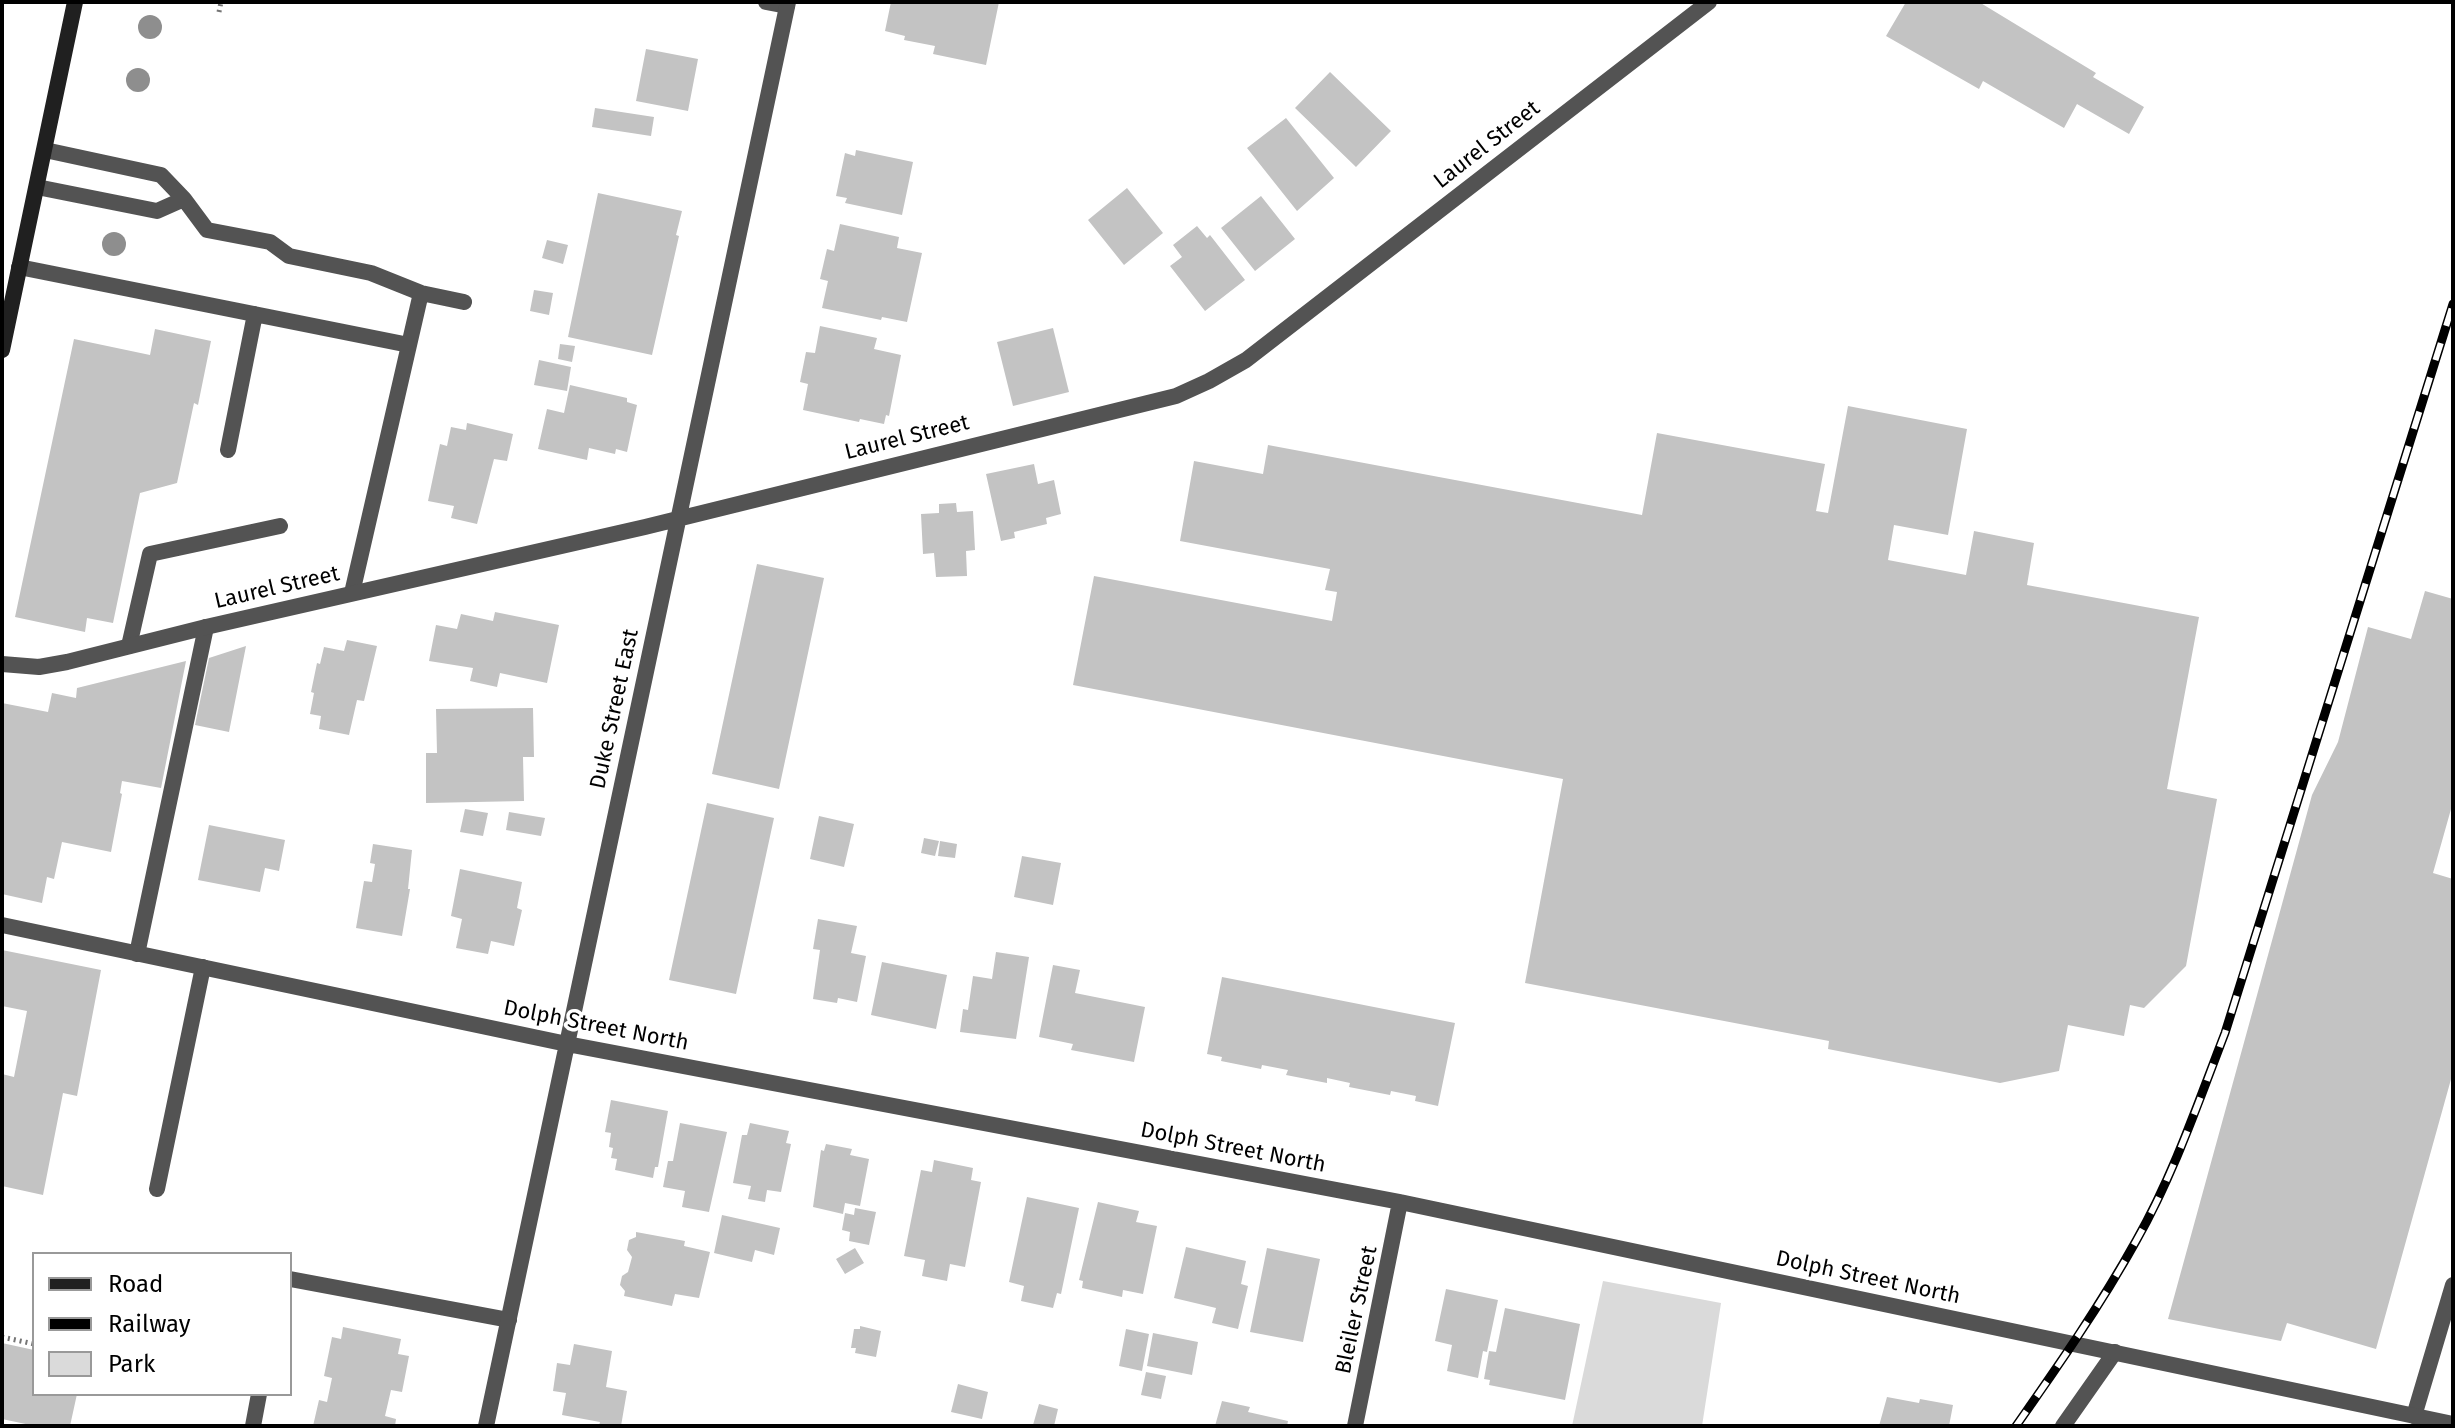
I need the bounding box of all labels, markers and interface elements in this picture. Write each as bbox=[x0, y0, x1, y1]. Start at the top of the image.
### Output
street label: Laurel Street bbox=[1429, 95, 1545, 195]
street label: Laurel Street bbox=[842, 410, 972, 466]
street label: Laurel Street bbox=[212, 561, 342, 615]
street label: Duke Street East bbox=[585, 627, 645, 791]
street label: Dolph Street North bbox=[501, 995, 691, 1057]
street label: Dolph Street North bbox=[1138, 1117, 1328, 1179]
street label: Bleiler Street bbox=[1331, 1244, 1383, 1376]
street label: Dolph Street North bbox=[1773, 1246, 1963, 1310]
legend bbox=[32, 1252, 292, 1396]
text: Road bbox=[108, 1270, 163, 1298]
text: Railway bbox=[108, 1310, 191, 1338]
text: Park bbox=[108, 1350, 155, 1378]

